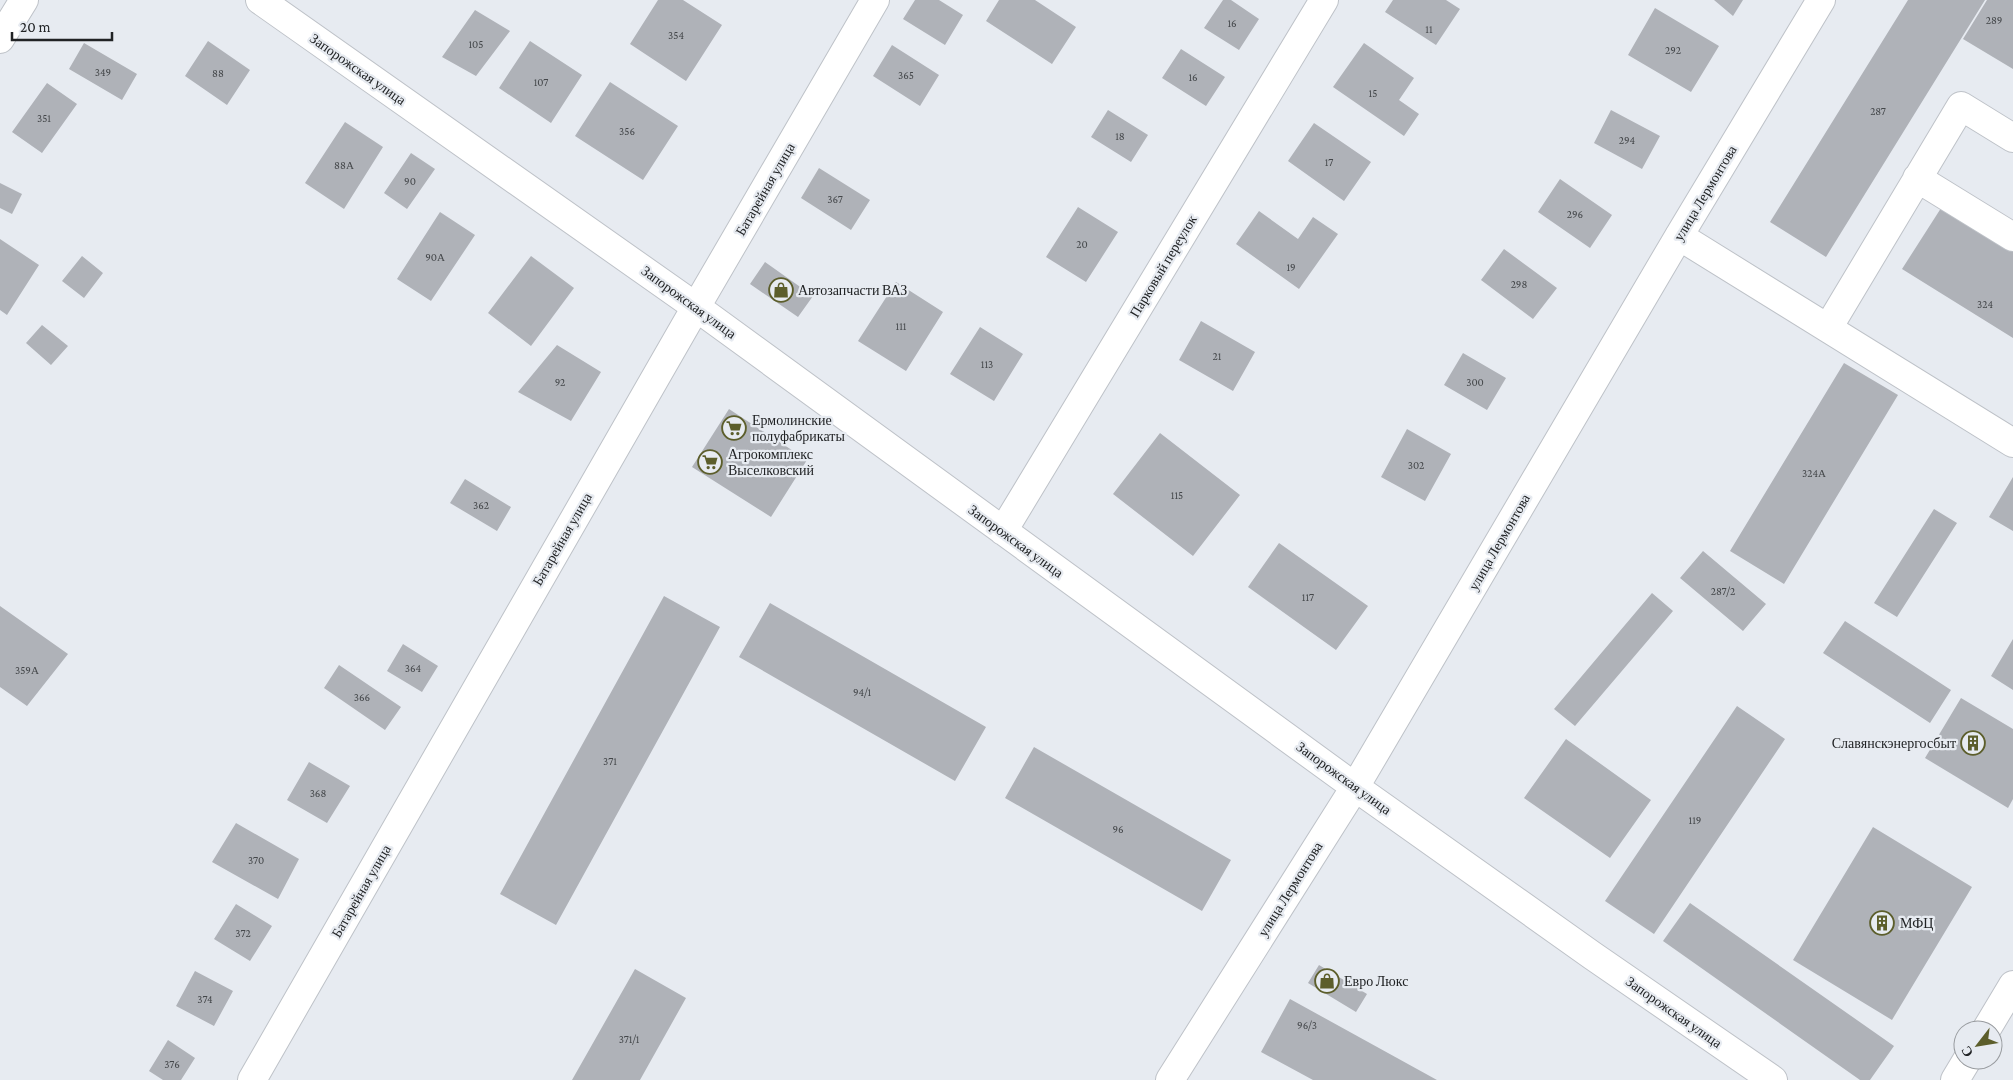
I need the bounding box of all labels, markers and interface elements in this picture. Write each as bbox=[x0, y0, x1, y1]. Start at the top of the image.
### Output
scale bar bbox=[12, 10, 112, 42]
house number: 289 bbox=[1986, 14, 2002, 26]
house number: 16 bbox=[1227, 17, 1237, 29]
text: 20 m bbox=[20, 19, 51, 35]
house number: 11 bbox=[1425, 23, 1433, 35]
house number: 354 bbox=[668, 29, 684, 41]
street label: Запорожская улица bbox=[307, 30, 410, 108]
house number: 105 bbox=[468, 38, 484, 50]
house number: 292 bbox=[1665, 44, 1681, 56]
house number: 349 bbox=[95, 66, 111, 78]
house number: 88 bbox=[212, 67, 224, 79]
house number: 365 bbox=[898, 69, 914, 81]
house number: 16 bbox=[1188, 71, 1198, 83]
house number: 107 bbox=[534, 76, 548, 88]
house number: 15 bbox=[1369, 87, 1377, 99]
house number: 287 bbox=[1870, 105, 1886, 117]
house number: 351 bbox=[37, 112, 51, 124]
house number: 356 bbox=[619, 125, 635, 137]
house number: 18 bbox=[1115, 130, 1125, 142]
house number: 294 bbox=[1619, 134, 1636, 146]
street label: Батарейная улица bbox=[732, 139, 798, 238]
street label: улица Лермонтова bbox=[1670, 142, 1740, 244]
house number: 17 bbox=[1325, 156, 1333, 168]
house number: 88А bbox=[334, 159, 354, 171]
house number: 90 bbox=[404, 175, 416, 187]
house number: 367 bbox=[827, 193, 843, 205]
house number: 296 bbox=[1567, 208, 1583, 220]
street label: Парковый переулок bbox=[1126, 212, 1200, 320]
house number: 20 bbox=[1076, 238, 1088, 250]
house number: 90А bbox=[425, 251, 445, 263]
house number: 19 bbox=[1286, 261, 1296, 273]
street label: Запорожская улица bbox=[638, 262, 740, 342]
shop icon: Автозапчасти ВАЗ bbox=[768, 277, 794, 303]
house number: 298 bbox=[1511, 278, 1527, 290]
place label: Автозапчасти ВАЗ bbox=[798, 282, 907, 298]
house number: 324 bbox=[1977, 298, 1993, 310]
house number: 111 bbox=[896, 320, 907, 332]
house number: 21 bbox=[1213, 350, 1222, 362]
house number: 113 bbox=[981, 358, 993, 370]
house number: 92 bbox=[555, 376, 565, 388]
house number: 300 bbox=[1466, 376, 1484, 388]
place label: Ермолинские полуфабрикаты bbox=[752, 412, 845, 444]
supermarket icon: Ермолинские полуфабрикаты bbox=[721, 415, 747, 441]
place label: Агрокомплекс Выселковский bbox=[728, 446, 814, 478]
supermarket icon: Агрокомплекс Выселковский bbox=[697, 449, 723, 475]
house number: 302 bbox=[1408, 459, 1424, 471]
house number: 324А bbox=[1802, 467, 1826, 479]
street label: Батарейная улица bbox=[529, 489, 595, 588]
house number: 115 bbox=[1171, 489, 1183, 501]
street label: улица Лермонтова bbox=[1465, 490, 1533, 593]
house number: 362 bbox=[473, 499, 489, 511]
street label: Запорожская улица bbox=[965, 501, 1067, 581]
house number: 287/2 bbox=[1711, 585, 1735, 597]
house number: 117 bbox=[1302, 591, 1314, 603]
house number: 364 bbox=[405, 662, 422, 674]
house number: 359А bbox=[15, 664, 39, 676]
house number: 94/1 bbox=[853, 686, 871, 698]
house number: 366 bbox=[354, 691, 370, 703]
building icon: Славянскэнергосбыт bbox=[1960, 730, 1986, 756]
place label: Славянскэнергосбыт bbox=[1832, 735, 1956, 751]
street label: Запорожская улица bbox=[1293, 738, 1395, 818]
house number: 371 bbox=[603, 755, 617, 767]
house number: 368 bbox=[310, 787, 326, 799]
house number: 119 bbox=[1689, 814, 1701, 826]
house number: 96 bbox=[1112, 823, 1124, 835]
street label: улица Лермонтова bbox=[1254, 838, 1326, 939]
street label: Батарейная улица bbox=[328, 841, 394, 940]
house number: 370 bbox=[248, 854, 264, 866]
building icon: МФЦ bbox=[1869, 910, 1895, 936]
place label: МФЦ bbox=[1900, 915, 1933, 931]
house number: 372 bbox=[235, 927, 251, 939]
shop icon: Евро Люкс bbox=[1314, 968, 1340, 994]
place label: Евро Люкс bbox=[1344, 973, 1408, 989]
street label: Запорожская улица bbox=[1623, 973, 1726, 1051]
house number: 374 bbox=[197, 993, 213, 1005]
house number: 96/3 bbox=[1297, 1019, 1317, 1031]
north arrow bbox=[1953, 1020, 2003, 1070]
house number: 371/1 bbox=[619, 1033, 640, 1045]
text: С bbox=[1957, 1043, 1976, 1060]
house number: 376 bbox=[164, 1058, 180, 1070]

